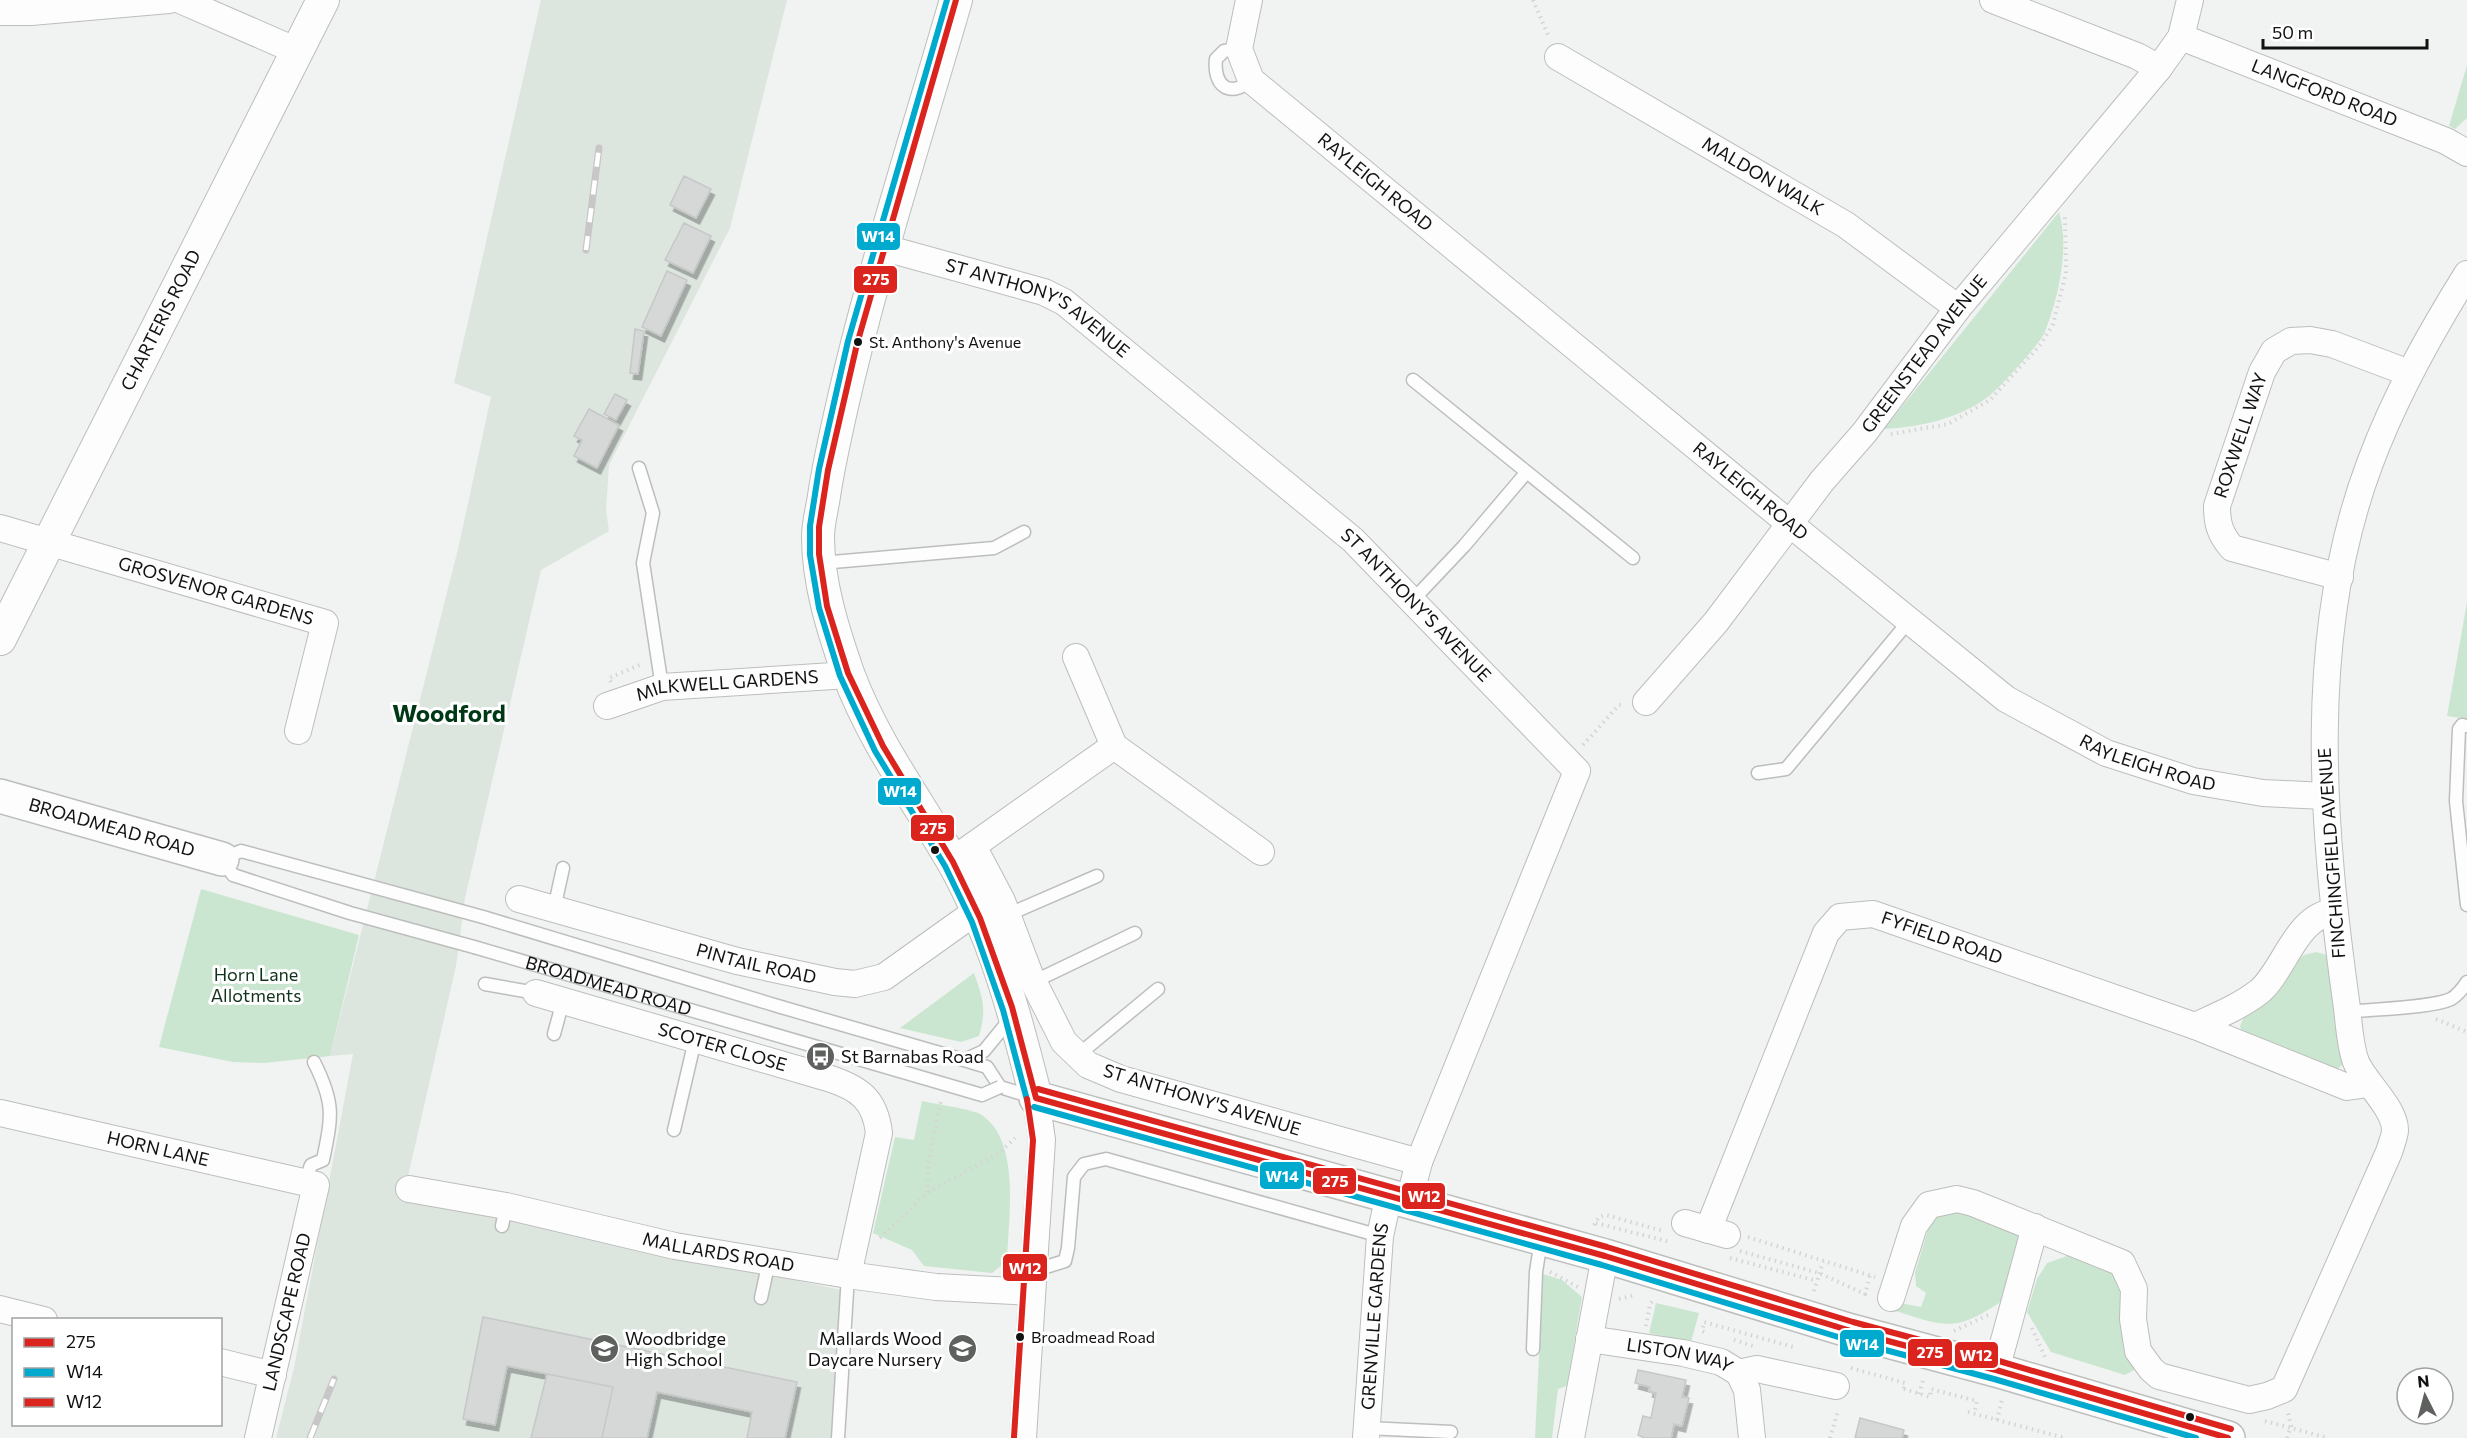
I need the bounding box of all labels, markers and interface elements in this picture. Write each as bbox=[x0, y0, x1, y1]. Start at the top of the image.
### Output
scale bar bbox=[2263, 12, 2426, 50]
text: 50 m bbox=[2272, 21, 2313, 43]
street label: LANGFORD ROAD bbox=[2249, 54, 2401, 131]
street label: RAYLEIGH ROAD bbox=[1314, 128, 1438, 235]
street label: MALDON WALK bbox=[1699, 132, 1828, 220]
line badge: W14 bbox=[856, 222, 901, 251]
text: W14 bbox=[861, 226, 895, 245]
street label: CHARTERIS ROAD bbox=[115, 246, 205, 394]
street label: ST ANTHONY'S AVENUE bbox=[943, 253, 1135, 362]
line badge: 275 bbox=[853, 265, 898, 294]
text: 275 bbox=[862, 269, 890, 288]
street label: GREENSTEAD AVENUE bbox=[1856, 270, 1991, 437]
place label: St. Anthony's Avenue bbox=[869, 332, 1021, 351]
marker: St. Anthony's Avenue bbox=[852, 336, 864, 348]
street label: ROXWELL WAY bbox=[2208, 369, 2271, 501]
street label: RAYLEIGH ROAD bbox=[1689, 437, 1813, 544]
street label: ST ANTHONY'S AVENUE bbox=[1337, 523, 1496, 686]
street label: GROSVENOR GARDENS bbox=[116, 551, 317, 629]
street label: MILKWELL GARDENS bbox=[633, 665, 819, 705]
district label: Woodford bbox=[392, 698, 506, 727]
street label: RAYLEIGH ROAD bbox=[2076, 729, 2217, 795]
street label: FINCHINGFIELD AVENUE bbox=[2313, 747, 2349, 959]
line badge: W14 bbox=[877, 777, 922, 806]
text: W14 bbox=[883, 781, 917, 800]
street label: BROADMEAD ROAD bbox=[26, 793, 197, 861]
line badge: 275 bbox=[910, 814, 955, 842]
text: 275 bbox=[919, 818, 947, 837]
unlabelled marker bbox=[929, 844, 941, 856]
street label: FYFIELD ROAD bbox=[1879, 906, 2006, 968]
street label: PINTAIL ROAD bbox=[694, 938, 818, 988]
street label: BROADMEAD ROAD bbox=[523, 951, 694, 1020]
park label: Horn Lane Allotments bbox=[211, 963, 301, 1006]
street label: SCOTER CLOSE bbox=[656, 1017, 790, 1075]
bus stop icon: St Barnabas Road bbox=[804, 1041, 836, 1073]
place label: St Barnabas Road bbox=[841, 1045, 984, 1067]
street label: ST ANTHONY'S AVENUE bbox=[1101, 1058, 1304, 1140]
street label: HORN LANE bbox=[105, 1126, 211, 1170]
line badge: W14 bbox=[1259, 1161, 1305, 1190]
text: W14 bbox=[1265, 1166, 1299, 1185]
line badge: 275 bbox=[1312, 1167, 1357, 1195]
text: 275 bbox=[1321, 1171, 1349, 1190]
line badge: W12 bbox=[1401, 1182, 1446, 1210]
text: W12 bbox=[1408, 1186, 1440, 1205]
street label: GRENVILLE GARDENS bbox=[1356, 1220, 1393, 1410]
street label: MALLARDS ROAD bbox=[641, 1227, 796, 1276]
street label: LANDSCAPE ROAD bbox=[257, 1230, 315, 1393]
line badge: W12 bbox=[1002, 1253, 1048, 1282]
text: W12 bbox=[1009, 1258, 1041, 1277]
legend bbox=[12, 1318, 222, 1426]
place label: Woodbridge High School bbox=[625, 1327, 726, 1370]
place label: Mallards Wood Daycare Nursery bbox=[808, 1327, 942, 1370]
place label: Broadmead Road bbox=[1031, 1327, 1155, 1346]
line badge: W14 bbox=[1839, 1329, 1885, 1358]
text: 275 bbox=[66, 1330, 96, 1352]
marker: Broadmead Road bbox=[1014, 1331, 1026, 1343]
school or university icon: Woodbridge High School bbox=[588, 1333, 620, 1365]
school or university icon: Mallards Wood Daycare Nursery bbox=[947, 1333, 979, 1365]
street label: LISTON WAY bbox=[1625, 1333, 1738, 1377]
text: W14 bbox=[1845, 1334, 1879, 1353]
line badge: 275 bbox=[1907, 1338, 1953, 1367]
line badge: W12 bbox=[1954, 1341, 1999, 1369]
text: 275 bbox=[1916, 1342, 1944, 1361]
text: W12 bbox=[1960, 1345, 1992, 1364]
text: W14 bbox=[66, 1360, 103, 1382]
north arrow bbox=[2395, 1366, 2455, 1426]
text: N bbox=[2416, 1371, 2430, 1391]
text: W12 bbox=[66, 1390, 102, 1412]
unlabelled marker bbox=[2184, 1411, 2196, 1423]

